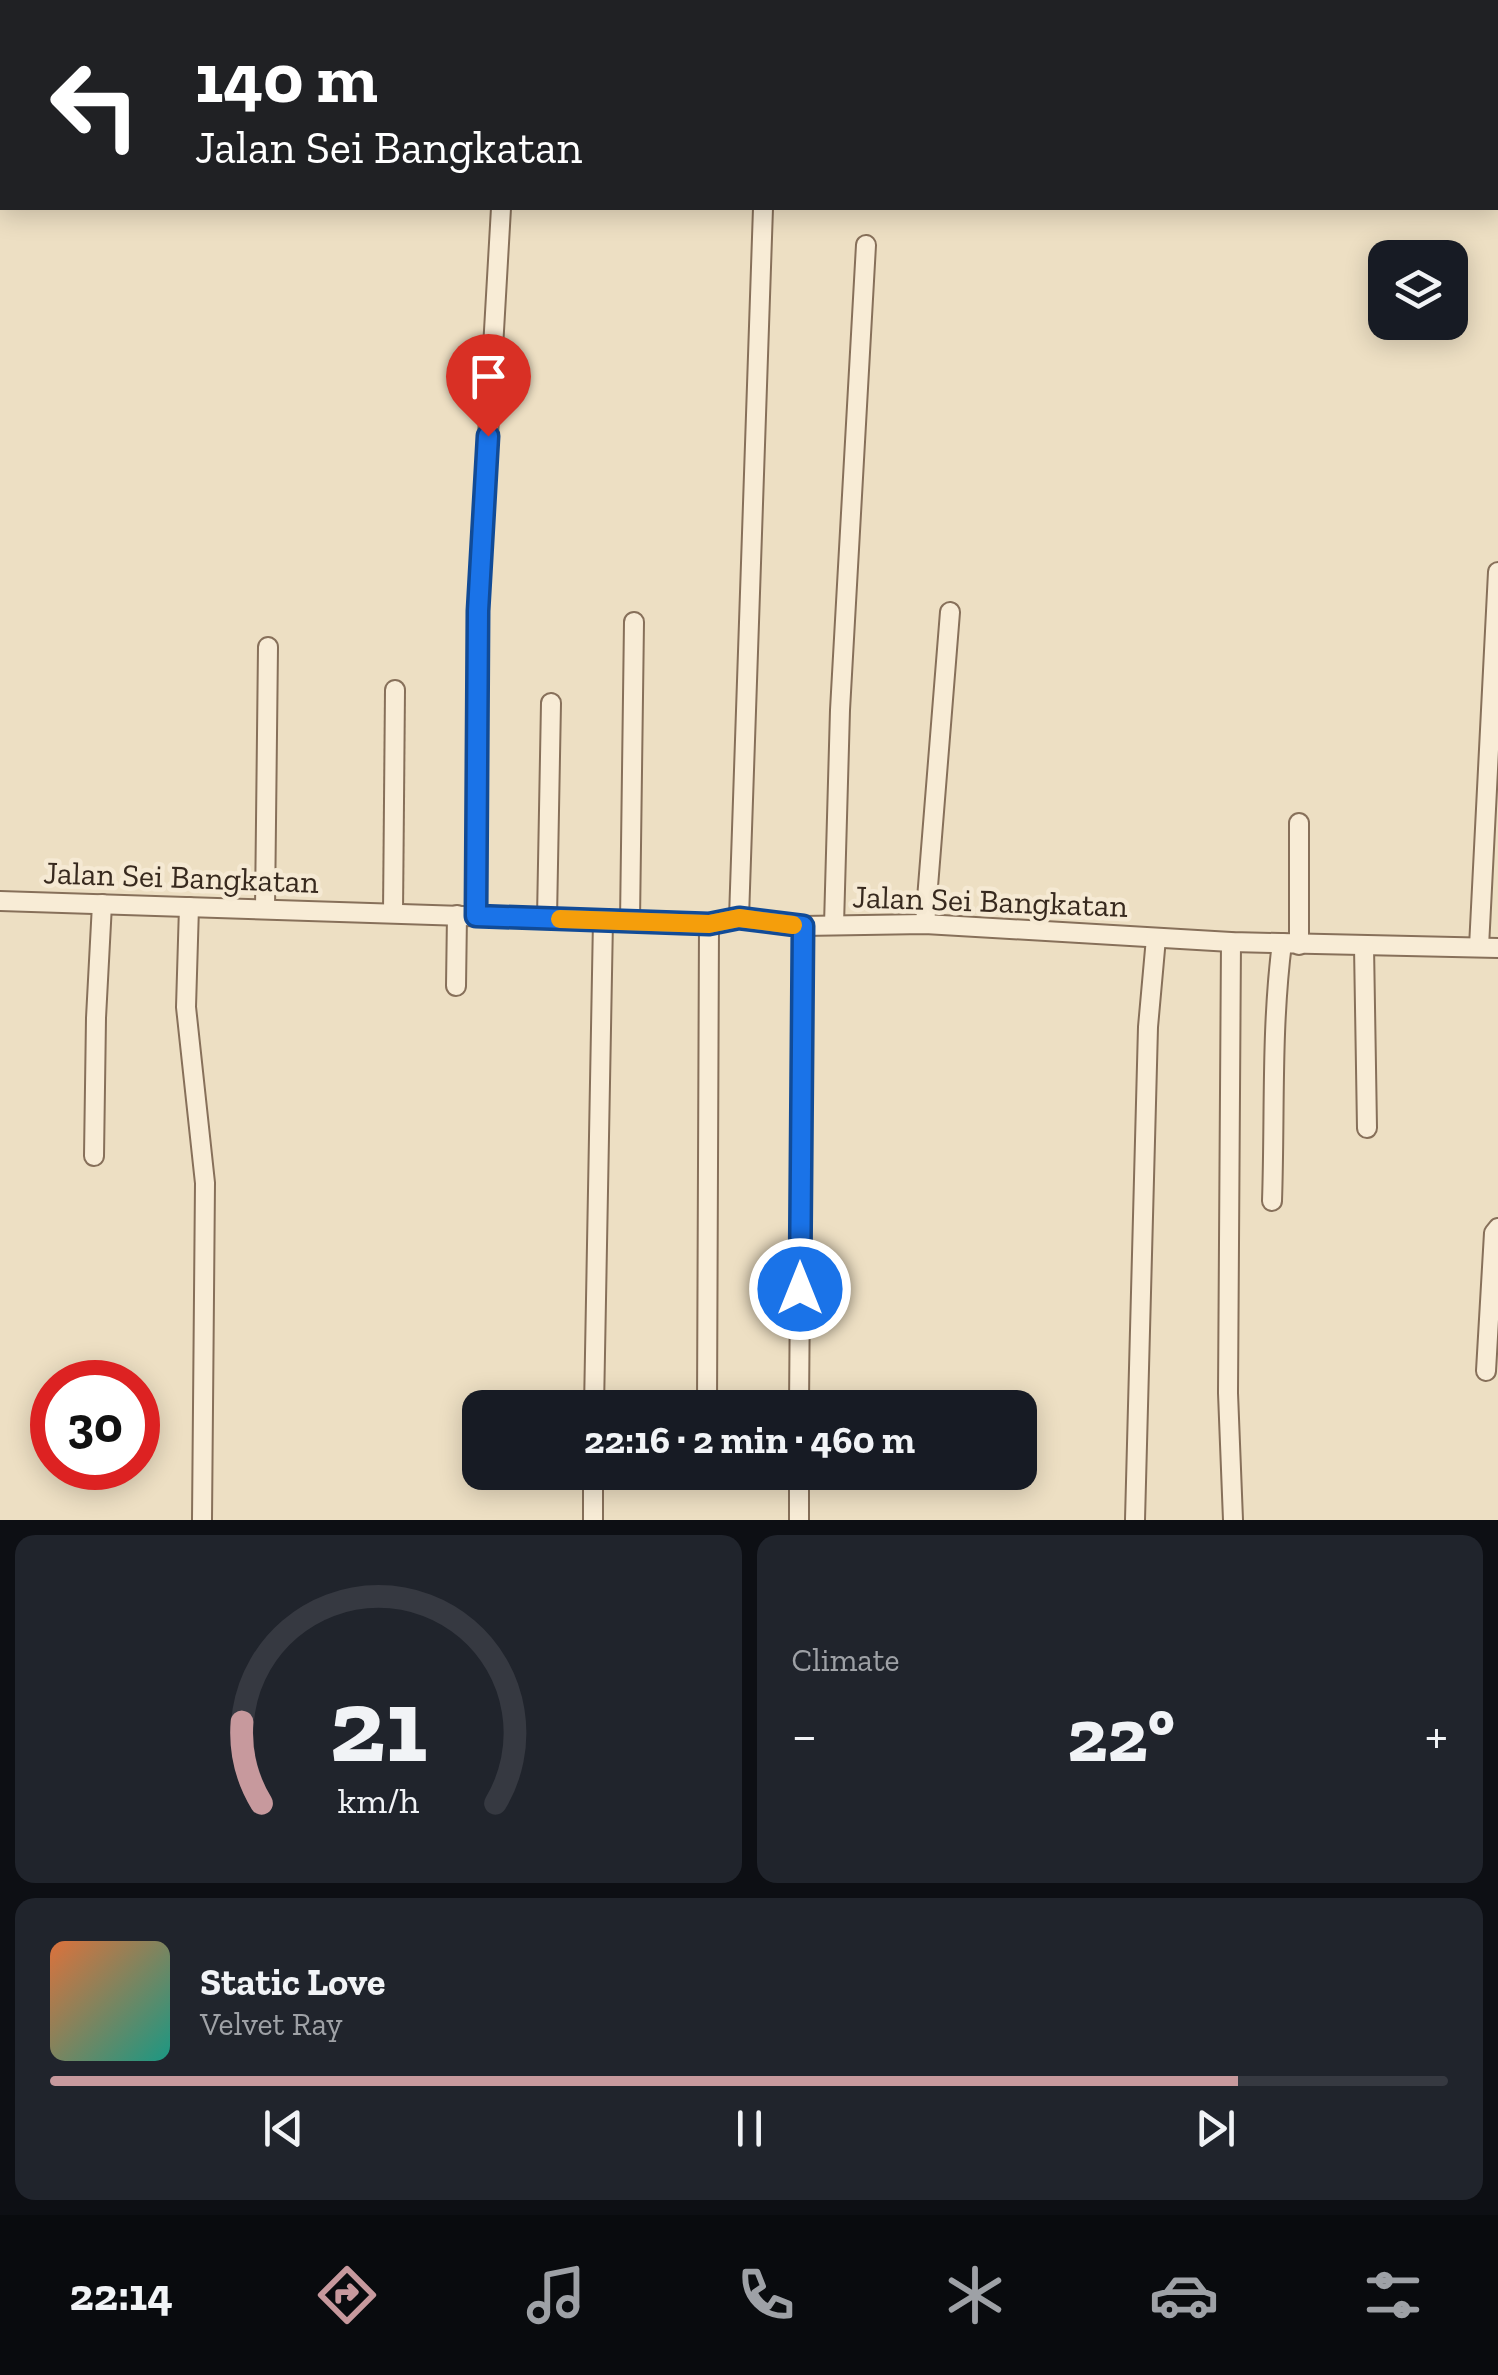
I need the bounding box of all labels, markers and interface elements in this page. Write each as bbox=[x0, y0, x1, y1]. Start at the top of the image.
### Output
text: 140 m bbox=[195, 36, 378, 120]
icon: left bbox=[30, 40, 160, 170]
text: Jalan Sei Bangkatan bbox=[195, 121, 582, 175]
map controls bbox=[1368, 240, 1468, 340]
button: layers bbox=[1368, 240, 1468, 340]
pin bbox=[446, 334, 531, 437]
icon: arrive bbox=[461, 349, 516, 404]
street label: Jalan Sei Bangkatan bbox=[43, 853, 320, 901]
street label: Jalan Sei Bangkatan bbox=[852, 877, 1129, 925]
position arrow bbox=[748, 1237, 852, 1341]
speed limit sign: 30 bbox=[30, 1360, 160, 1490]
text: 22:16 · 2 min · 460 m bbox=[584, 1417, 915, 1463]
text: Climate bbox=[792, 1641, 900, 1679]
text: 21 bbox=[329, 1663, 427, 1788]
text: 22° bbox=[1067, 1690, 1175, 1780]
text: − bbox=[792, 1702, 817, 1768]
text: + bbox=[1425, 1702, 1448, 1768]
text: km/h bbox=[337, 1779, 419, 1822]
text: Static Love bbox=[200, 1959, 385, 2005]
text: Velvet Ray bbox=[200, 2005, 343, 2043]
icon: previous bbox=[256, 2101, 311, 2156]
icon: pause bbox=[722, 2101, 777, 2156]
icon: next bbox=[1188, 2101, 1243, 2156]
icon: directions bbox=[312, 2260, 382, 2330]
icon: music bbox=[521, 2260, 591, 2330]
icon: phone bbox=[731, 2260, 801, 2330]
icon: climate bbox=[940, 2260, 1010, 2330]
icon: car bbox=[1149, 2260, 1219, 2330]
icon: filters bbox=[1358, 2260, 1428, 2330]
text: 22:14 bbox=[70, 2268, 173, 2322]

